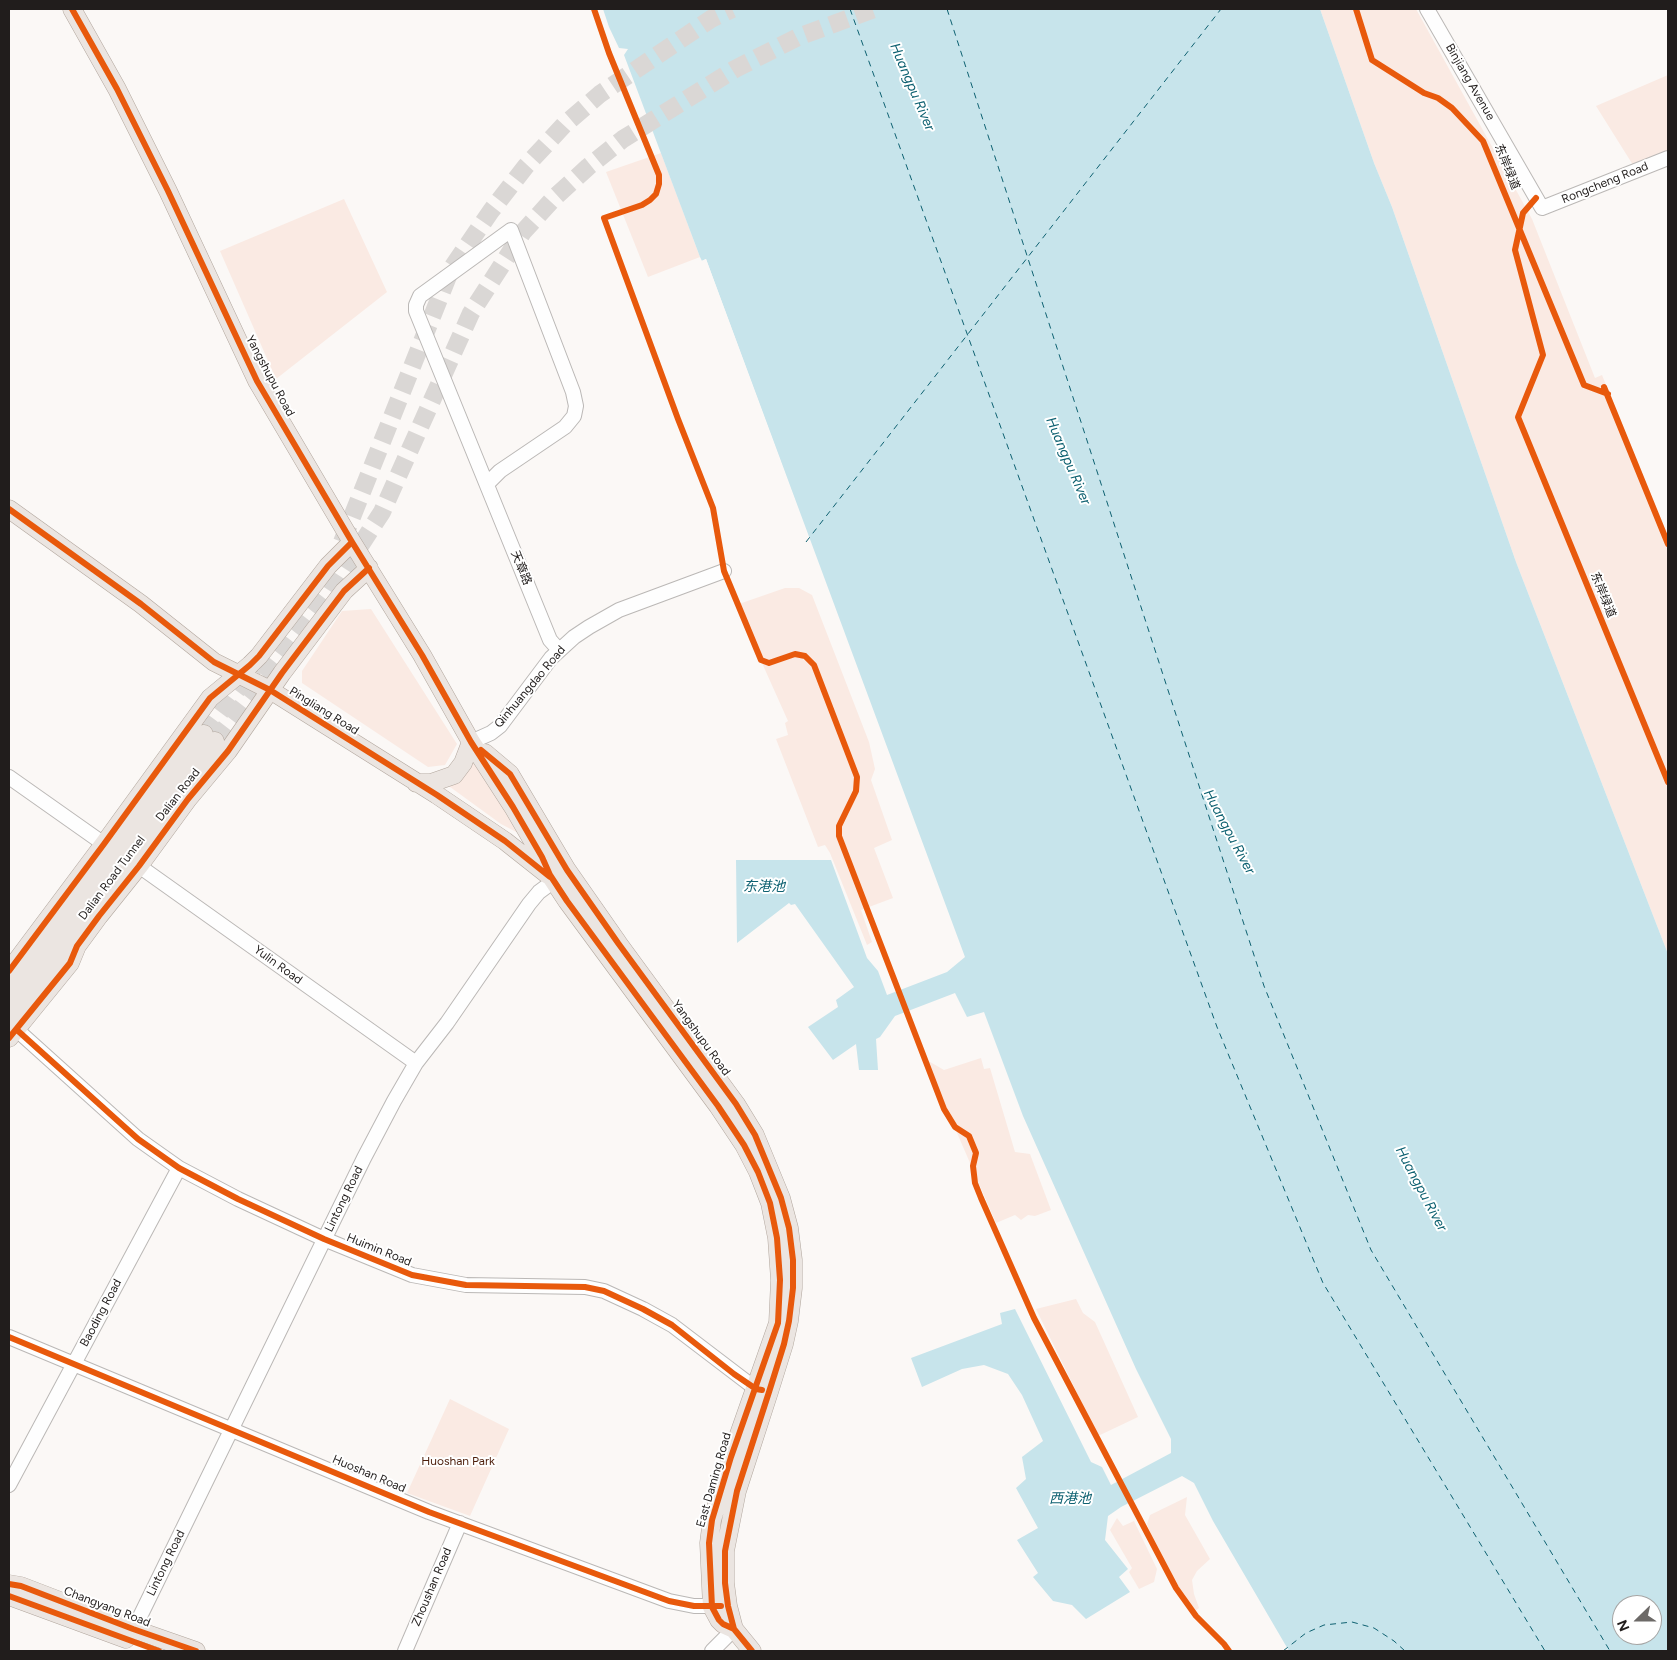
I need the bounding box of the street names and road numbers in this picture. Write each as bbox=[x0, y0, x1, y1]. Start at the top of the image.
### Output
street label: Binjiang Avenue bbox=[1442, 41, 1498, 123]
street label: 东岸绿道 bbox=[1491, 142, 1523, 192]
street label: Rongcheng Road bbox=[1560, 159, 1650, 207]
street label: Yangshupu Road bbox=[243, 333, 297, 419]
street label: 天章路 bbox=[508, 549, 534, 587]
street label: 东岸绿道 bbox=[1587, 570, 1619, 620]
street label: Qinhuangdao Road bbox=[491, 643, 569, 731]
street label: Pingliang Road bbox=[287, 684, 361, 738]
street label: Dalian Road bbox=[153, 766, 203, 824]
street label: Dalian Road Tunnel bbox=[76, 833, 148, 923]
street label: Yulin Road bbox=[251, 943, 305, 987]
street label: Yangshupu Road bbox=[669, 997, 733, 1079]
street label: Lintong Road bbox=[322, 1164, 366, 1234]
street label: Huimin Road bbox=[344, 1230, 414, 1270]
street label: Baoding Road bbox=[77, 1277, 125, 1349]
street label: East Daming Road bbox=[694, 1431, 734, 1529]
street label: Huoshan Road bbox=[330, 1452, 408, 1496]
street label: Lintong Road bbox=[144, 1528, 188, 1598]
street label: Zhoushan Road bbox=[409, 1546, 455, 1628]
street label: Changyang Road bbox=[62, 1584, 152, 1630]

